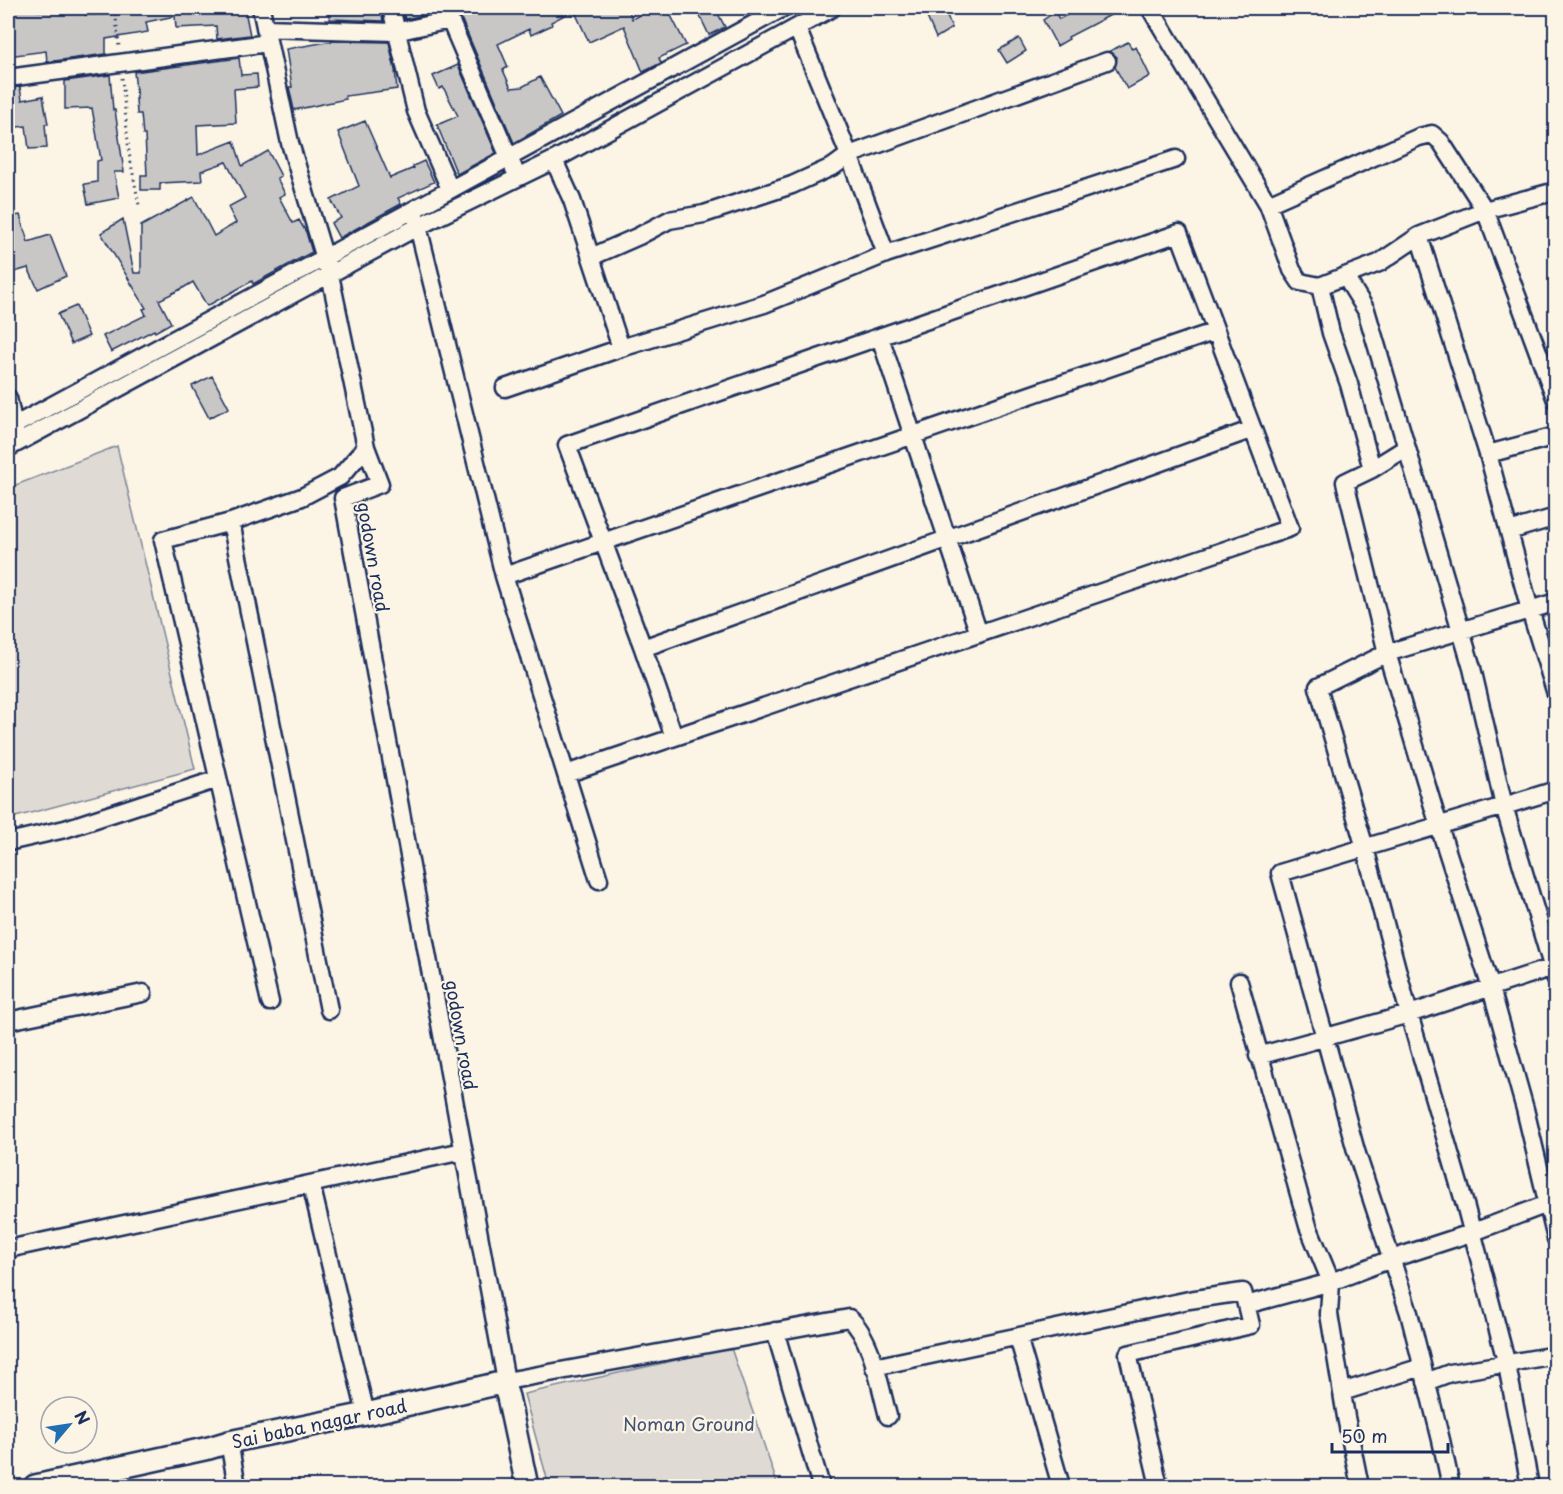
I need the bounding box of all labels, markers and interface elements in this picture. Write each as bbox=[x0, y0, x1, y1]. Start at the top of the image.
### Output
street label: godown road bbox=[351, 500, 397, 614]
street label: godown road bbox=[439, 978, 485, 1092]
street label: Sai baba nagar road bbox=[229, 1391, 409, 1455]
north arrow bbox=[39, 1395, 99, 1455]
text: N bbox=[69, 1406, 97, 1429]
park label: Noman Ground bbox=[623, 1410, 755, 1437]
scale bar bbox=[1332, 1416, 1448, 1454]
text: 50 m bbox=[1341, 1422, 1388, 1449]

